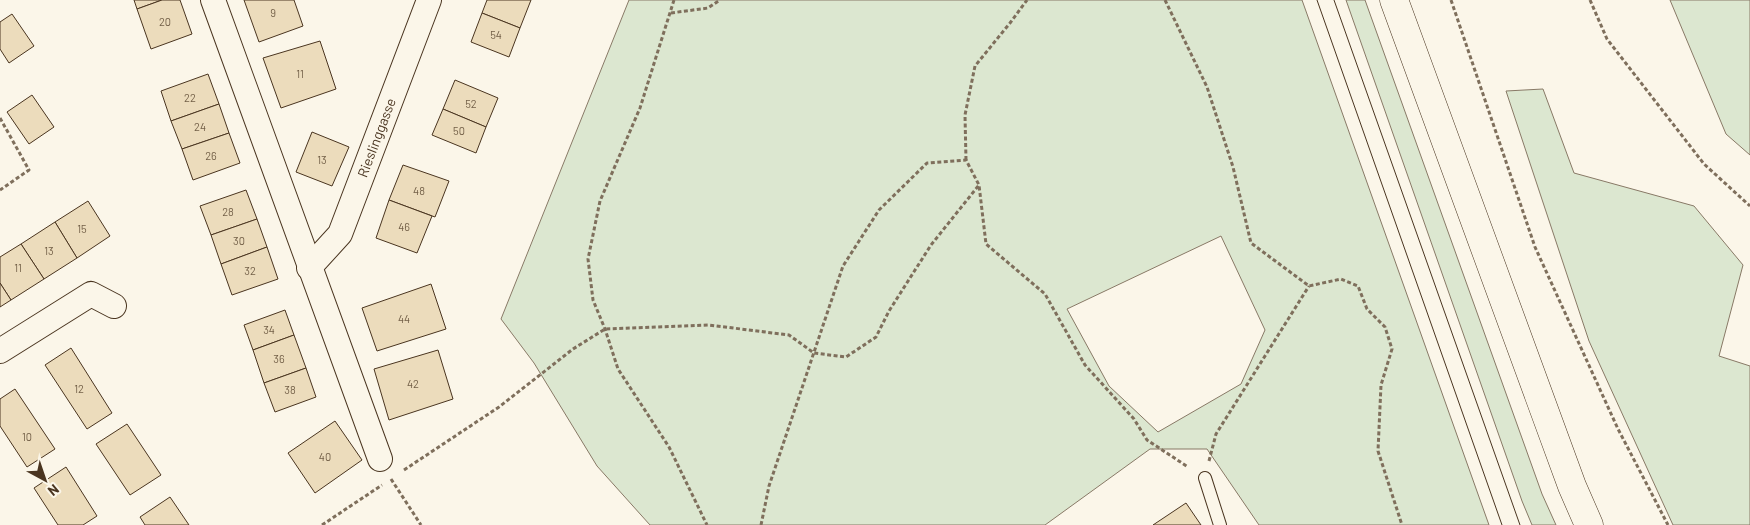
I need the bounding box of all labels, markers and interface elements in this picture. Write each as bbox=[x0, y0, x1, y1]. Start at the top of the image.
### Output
house number: 9 bbox=[270, 6, 276, 19]
house number: 20 bbox=[159, 15, 171, 28]
house number: 54 bbox=[490, 28, 502, 41]
house number: 11 bbox=[296, 67, 304, 80]
house number: 22 bbox=[184, 91, 196, 104]
street label: Rieslinggasse bbox=[353, 96, 399, 180]
house number: 52 bbox=[465, 97, 477, 110]
house number: 24 bbox=[194, 120, 206, 133]
house number: 50 bbox=[453, 124, 465, 137]
house number: 26 bbox=[205, 149, 217, 162]
house number: 13 bbox=[317, 153, 327, 166]
house number: 48 bbox=[413, 184, 425, 197]
house number: 28 bbox=[222, 205, 234, 218]
house number: 46 bbox=[398, 220, 410, 233]
house number: 15 bbox=[77, 222, 87, 235]
house number: 30 bbox=[233, 234, 245, 247]
house number: 13 bbox=[44, 244, 54, 257]
house number: 11 bbox=[14, 261, 22, 274]
house number: 32 bbox=[244, 264, 256, 277]
house number: 44 bbox=[398, 312, 410, 325]
house number: 34 bbox=[263, 323, 275, 336]
house number: 36 bbox=[273, 352, 285, 365]
house number: 42 bbox=[407, 377, 419, 390]
house number: 12 bbox=[74, 382, 84, 395]
house number: 38 bbox=[284, 383, 296, 396]
house number: 10 bbox=[22, 430, 32, 443]
house number: 40 bbox=[319, 450, 331, 463]
north arrow bbox=[20, 455, 70, 505]
text: N bbox=[45, 481, 63, 500]

